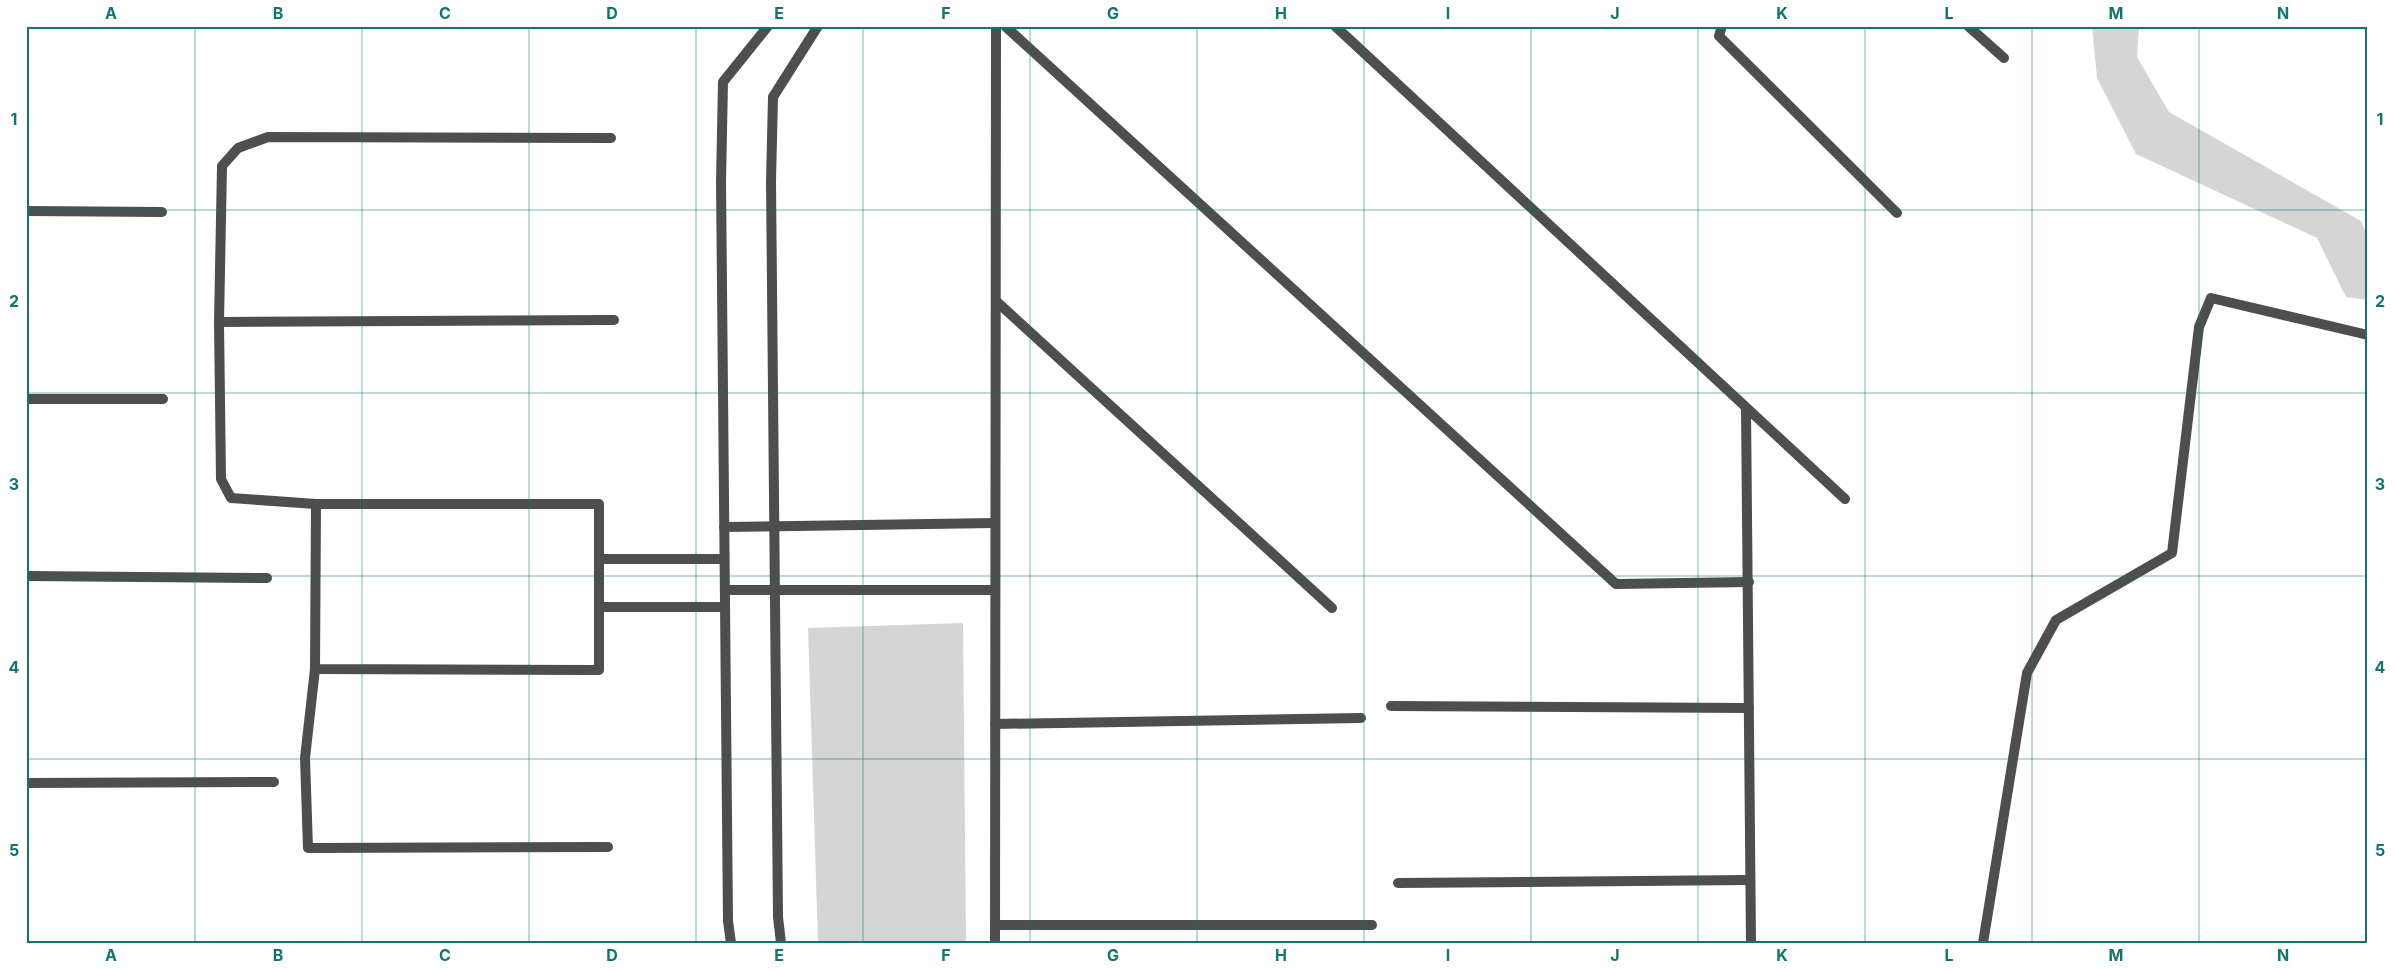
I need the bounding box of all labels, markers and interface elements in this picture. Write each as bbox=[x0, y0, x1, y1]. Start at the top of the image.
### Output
text: A bbox=[105, 3, 117, 23]
text: B bbox=[273, 3, 283, 23]
text: C bbox=[439, 3, 451, 23]
text: D bbox=[606, 3, 618, 23]
text: E bbox=[774, 3, 784, 23]
text: F bbox=[941, 3, 951, 23]
text: G bbox=[1107, 3, 1119, 23]
text: H bbox=[1275, 3, 1287, 23]
text: I bbox=[1446, 3, 1450, 23]
text: J bbox=[1610, 3, 1620, 23]
text: K bbox=[1776, 3, 1788, 23]
text: L bbox=[1944, 3, 1954, 23]
text: M bbox=[2109, 3, 2123, 23]
text: N bbox=[2277, 3, 2289, 23]
text: 1 bbox=[11, 109, 17, 129]
text: 1 bbox=[2377, 109, 2383, 129]
text: 2 bbox=[9, 291, 19, 311]
text: 2 bbox=[2375, 291, 2385, 311]
text: 3 bbox=[9, 474, 19, 494]
text: 3 bbox=[2375, 474, 2385, 494]
text: 4 bbox=[9, 657, 20, 677]
text: 4 bbox=[2375, 657, 2386, 677]
text: 5 bbox=[9, 840, 19, 860]
text: 5 bbox=[2375, 840, 2385, 860]
text: A bbox=[105, 945, 117, 965]
text: B bbox=[273, 945, 283, 965]
text: C bbox=[439, 945, 451, 965]
text: D bbox=[606, 945, 618, 965]
text: E bbox=[774, 945, 784, 965]
text: F bbox=[941, 945, 951, 965]
text: G bbox=[1107, 945, 1119, 965]
text: H bbox=[1275, 945, 1287, 965]
text: I bbox=[1446, 945, 1450, 965]
text: J bbox=[1610, 945, 1620, 965]
text: K bbox=[1776, 945, 1788, 965]
text: L bbox=[1944, 945, 1954, 965]
text: M bbox=[2109, 945, 2123, 965]
text: N bbox=[2277, 945, 2289, 965]

